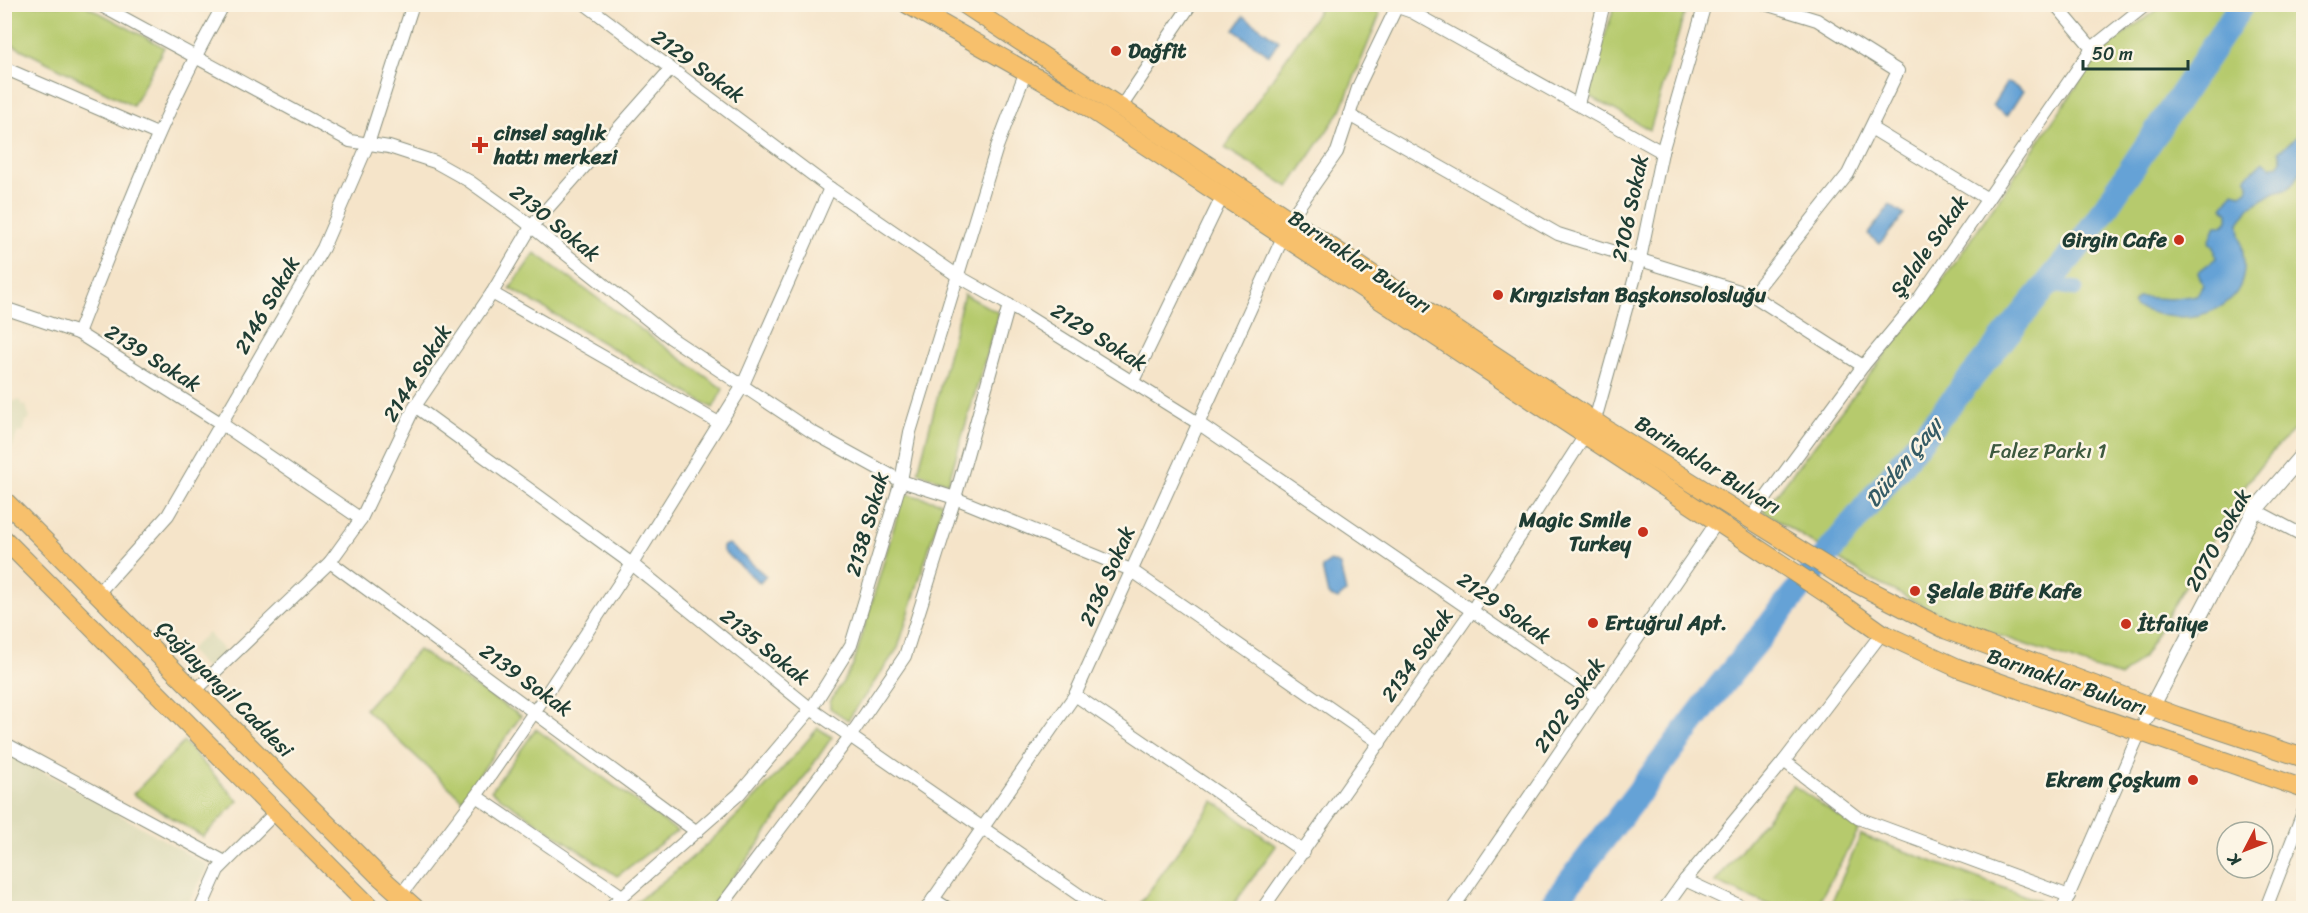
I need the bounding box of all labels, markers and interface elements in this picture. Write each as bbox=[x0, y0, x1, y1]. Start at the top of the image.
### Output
street label: 2129 Sokak bbox=[643, 19, 753, 113]
place label: Dağfit bbox=[1128, 32, 1187, 70]
scale bar bbox=[2083, 33, 2188, 71]
text: 50 m bbox=[2092, 38, 2133, 70]
marker: Dağfit bbox=[1109, 44, 1123, 58]
place label: cinsel saglık hattı merkezi bbox=[493, 114, 619, 176]
marker: cinsel saglık hattı merkezi bbox=[471, 136, 489, 154]
street label: 2106 Sokak bbox=[1600, 151, 1660, 265]
street label: 2130 Sokak bbox=[501, 174, 609, 272]
street label: Şelale Sokak bbox=[1879, 186, 1979, 306]
street label: Barınaklar Bulvarı bbox=[1280, 200, 1440, 325]
place label: Girgin Cafe bbox=[2062, 221, 2167, 259]
marker: Girgin Cafe bbox=[2172, 233, 2186, 247]
street label: 2146 Sokak bbox=[223, 249, 311, 361]
place label: Kırgızistan Başkonsolosluğu bbox=[1509, 276, 1767, 314]
marker: Kırgızistan Başkonsolosluğu bbox=[1491, 288, 1505, 302]
street label: 2129 Sokak bbox=[1043, 292, 1155, 382]
street label: 2139 Sokak bbox=[97, 313, 209, 403]
street label: 2144 Sokak bbox=[372, 316, 462, 430]
street label: Barinaklar Bulvarı bbox=[1627, 405, 1789, 525]
water label: Düden Çayı bbox=[1854, 407, 1954, 516]
park label: Falez Parkı 1 bbox=[1989, 432, 2107, 470]
street label: 2138 Sokak bbox=[834, 467, 900, 581]
street label: 2070 Sokak bbox=[2174, 481, 2262, 599]
place label: Magic Smile Turkey bbox=[1518, 501, 1632, 563]
street label: 2136 Sokak bbox=[1068, 520, 1146, 632]
marker: Magic Smile Turkey bbox=[1636, 525, 1650, 539]
street label: 2129 Sokak bbox=[1449, 561, 1559, 655]
place label: Şelale Büfe Kafe bbox=[1926, 572, 2083, 610]
marker: Şelale Büfe Kafe bbox=[1908, 584, 1922, 598]
street label: 2135 Sokak bbox=[711, 598, 819, 696]
street label: 2134 Sokak bbox=[1370, 600, 1464, 710]
place label: Ertuğrul Apt. bbox=[1605, 604, 1727, 642]
place label: İtfaiiye bbox=[2137, 605, 2208, 643]
street label: Çağlayangil Caddesi bbox=[147, 611, 304, 768]
marker: Ertuğrul Apt. bbox=[1586, 616, 1600, 630]
marker: İtfaiiye bbox=[2119, 617, 2133, 631]
street label: 2139 Sokak bbox=[471, 633, 581, 727]
street label: Barınaklar Bulvarı bbox=[1982, 637, 2152, 727]
street label: 2102 Sokak bbox=[1523, 649, 1615, 761]
place label: Ekrem Çoşkum bbox=[2045, 761, 2181, 799]
marker: Ekrem Çoşkum bbox=[2186, 773, 2200, 787]
north arrow bbox=[2215, 820, 2275, 880]
text: K bbox=[2219, 845, 2249, 874]

